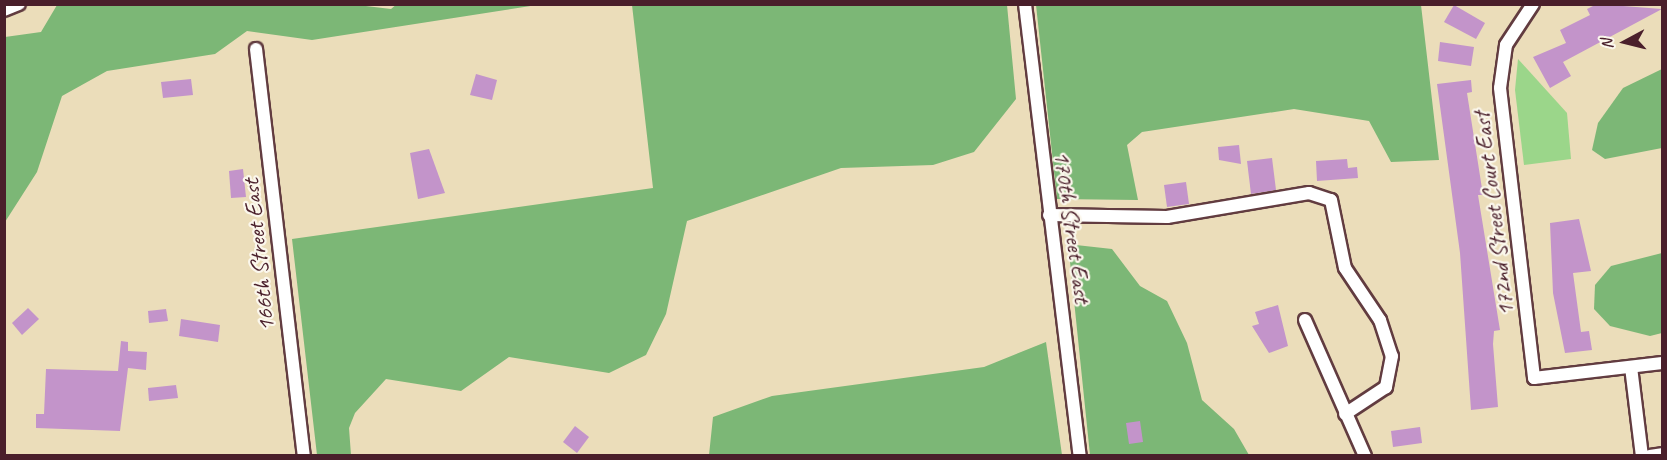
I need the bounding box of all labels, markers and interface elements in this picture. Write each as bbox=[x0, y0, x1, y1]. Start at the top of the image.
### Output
north arrow bbox=[1595, 12, 1655, 72]
text: N bbox=[1597, 38, 1618, 50]
street label: 172nd Street Court East bbox=[1467, 110, 1521, 318]
street label: 170th Street East bbox=[1047, 149, 1097, 305]
street label: 166th Street East bbox=[237, 177, 281, 333]

